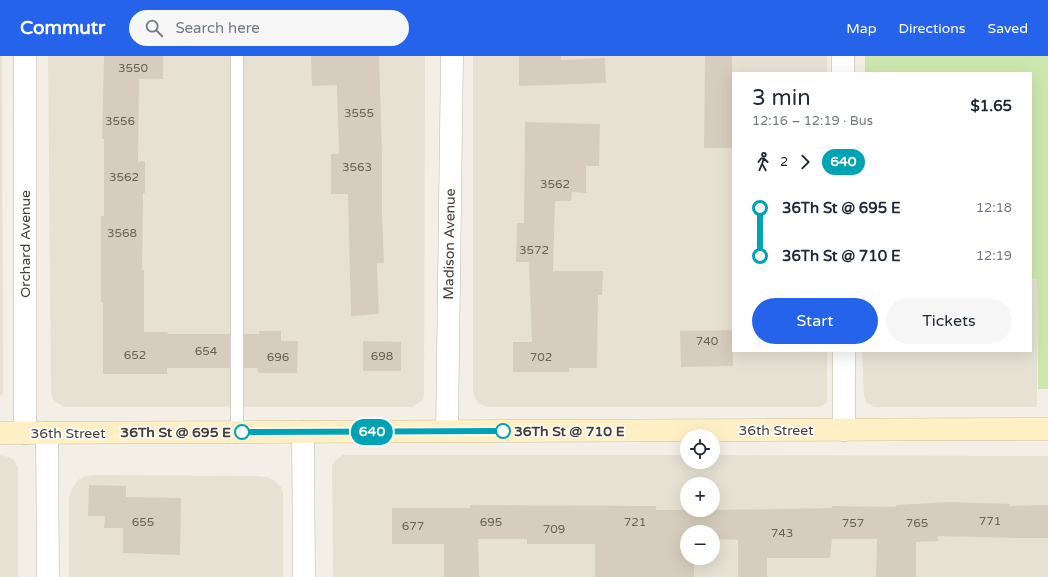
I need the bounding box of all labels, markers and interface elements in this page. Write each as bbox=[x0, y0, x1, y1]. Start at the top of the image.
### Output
search box bbox=[129, 10, 409, 46]
text: Commutr bbox=[20, 17, 105, 39]
icon: search bbox=[143, 17, 165, 39]
text: Search here bbox=[175, 19, 260, 37]
text: Map bbox=[846, 20, 877, 37]
text: Directions bbox=[899, 20, 966, 37]
text: Saved bbox=[988, 20, 1028, 37]
house number: 3550 bbox=[118, 61, 149, 75]
text: 3 min bbox=[752, 85, 811, 111]
text: $1.65 bbox=[971, 97, 1012, 115]
house number: 3555 bbox=[344, 106, 374, 120]
text: 12:16 – 12:19 · Bus bbox=[752, 113, 873, 129]
house number: 3556 bbox=[105, 114, 135, 128]
icon: walk bbox=[752, 151, 774, 173]
icon: forward bbox=[794, 151, 816, 173]
text: 640 bbox=[830, 153, 857, 170]
text: 2 bbox=[780, 154, 788, 170]
house number: 3563 bbox=[342, 160, 372, 174]
house number: 3562 bbox=[109, 170, 139, 184]
house number: 3562 bbox=[540, 177, 570, 191]
street label: Madison Avenue bbox=[440, 188, 459, 300]
street label: Orchard Avenue bbox=[17, 190, 34, 298]
text: 36Th St @ 695 E bbox=[782, 199, 901, 217]
text: 12:18 bbox=[976, 200, 1012, 216]
house number: 3568 bbox=[107, 226, 137, 240]
house number: 3572 bbox=[519, 243, 549, 257]
text: 36Th St @ 710 E bbox=[782, 247, 901, 265]
text: 12:19 bbox=[976, 248, 1012, 264]
button: Start bbox=[752, 298, 878, 344]
button: Tickets bbox=[886, 298, 1012, 344]
house number: 740 bbox=[696, 334, 719, 348]
house number: 654 bbox=[195, 344, 218, 358]
house number: 652 bbox=[124, 348, 146, 362]
house number: 698 bbox=[371, 349, 393, 363]
house number: 696 bbox=[267, 350, 289, 364]
house number: 702 bbox=[530, 350, 552, 364]
line badge: 640 bbox=[349, 419, 395, 445]
street label: 36th Street bbox=[738, 422, 814, 439]
text: 640 bbox=[359, 423, 385, 440]
marker: 36Th St @ 710 E bbox=[495, 423, 511, 439]
place label: 36Th St @ 710 E bbox=[514, 423, 625, 440]
place label: 36Th St @ 695 E bbox=[120, 424, 231, 441]
marker: 36Th St @ 695 E bbox=[234, 424, 250, 440]
street label: 36th Street bbox=[30, 425, 106, 442]
map controls bbox=[680, 429, 720, 565]
button: locate bbox=[680, 429, 720, 469]
button: + bbox=[680, 477, 720, 517]
house number: 771 bbox=[979, 514, 1001, 528]
house number: 655 bbox=[132, 515, 154, 529]
house number: 695 bbox=[480, 515, 502, 529]
house number: 721 bbox=[624, 515, 646, 529]
house number: 757 bbox=[842, 516, 864, 530]
house number: 765 bbox=[906, 516, 928, 530]
house number: 677 bbox=[402, 519, 424, 533]
house number: 709 bbox=[543, 522, 565, 536]
button: − bbox=[680, 525, 720, 565]
house number: 743 bbox=[771, 526, 793, 540]

